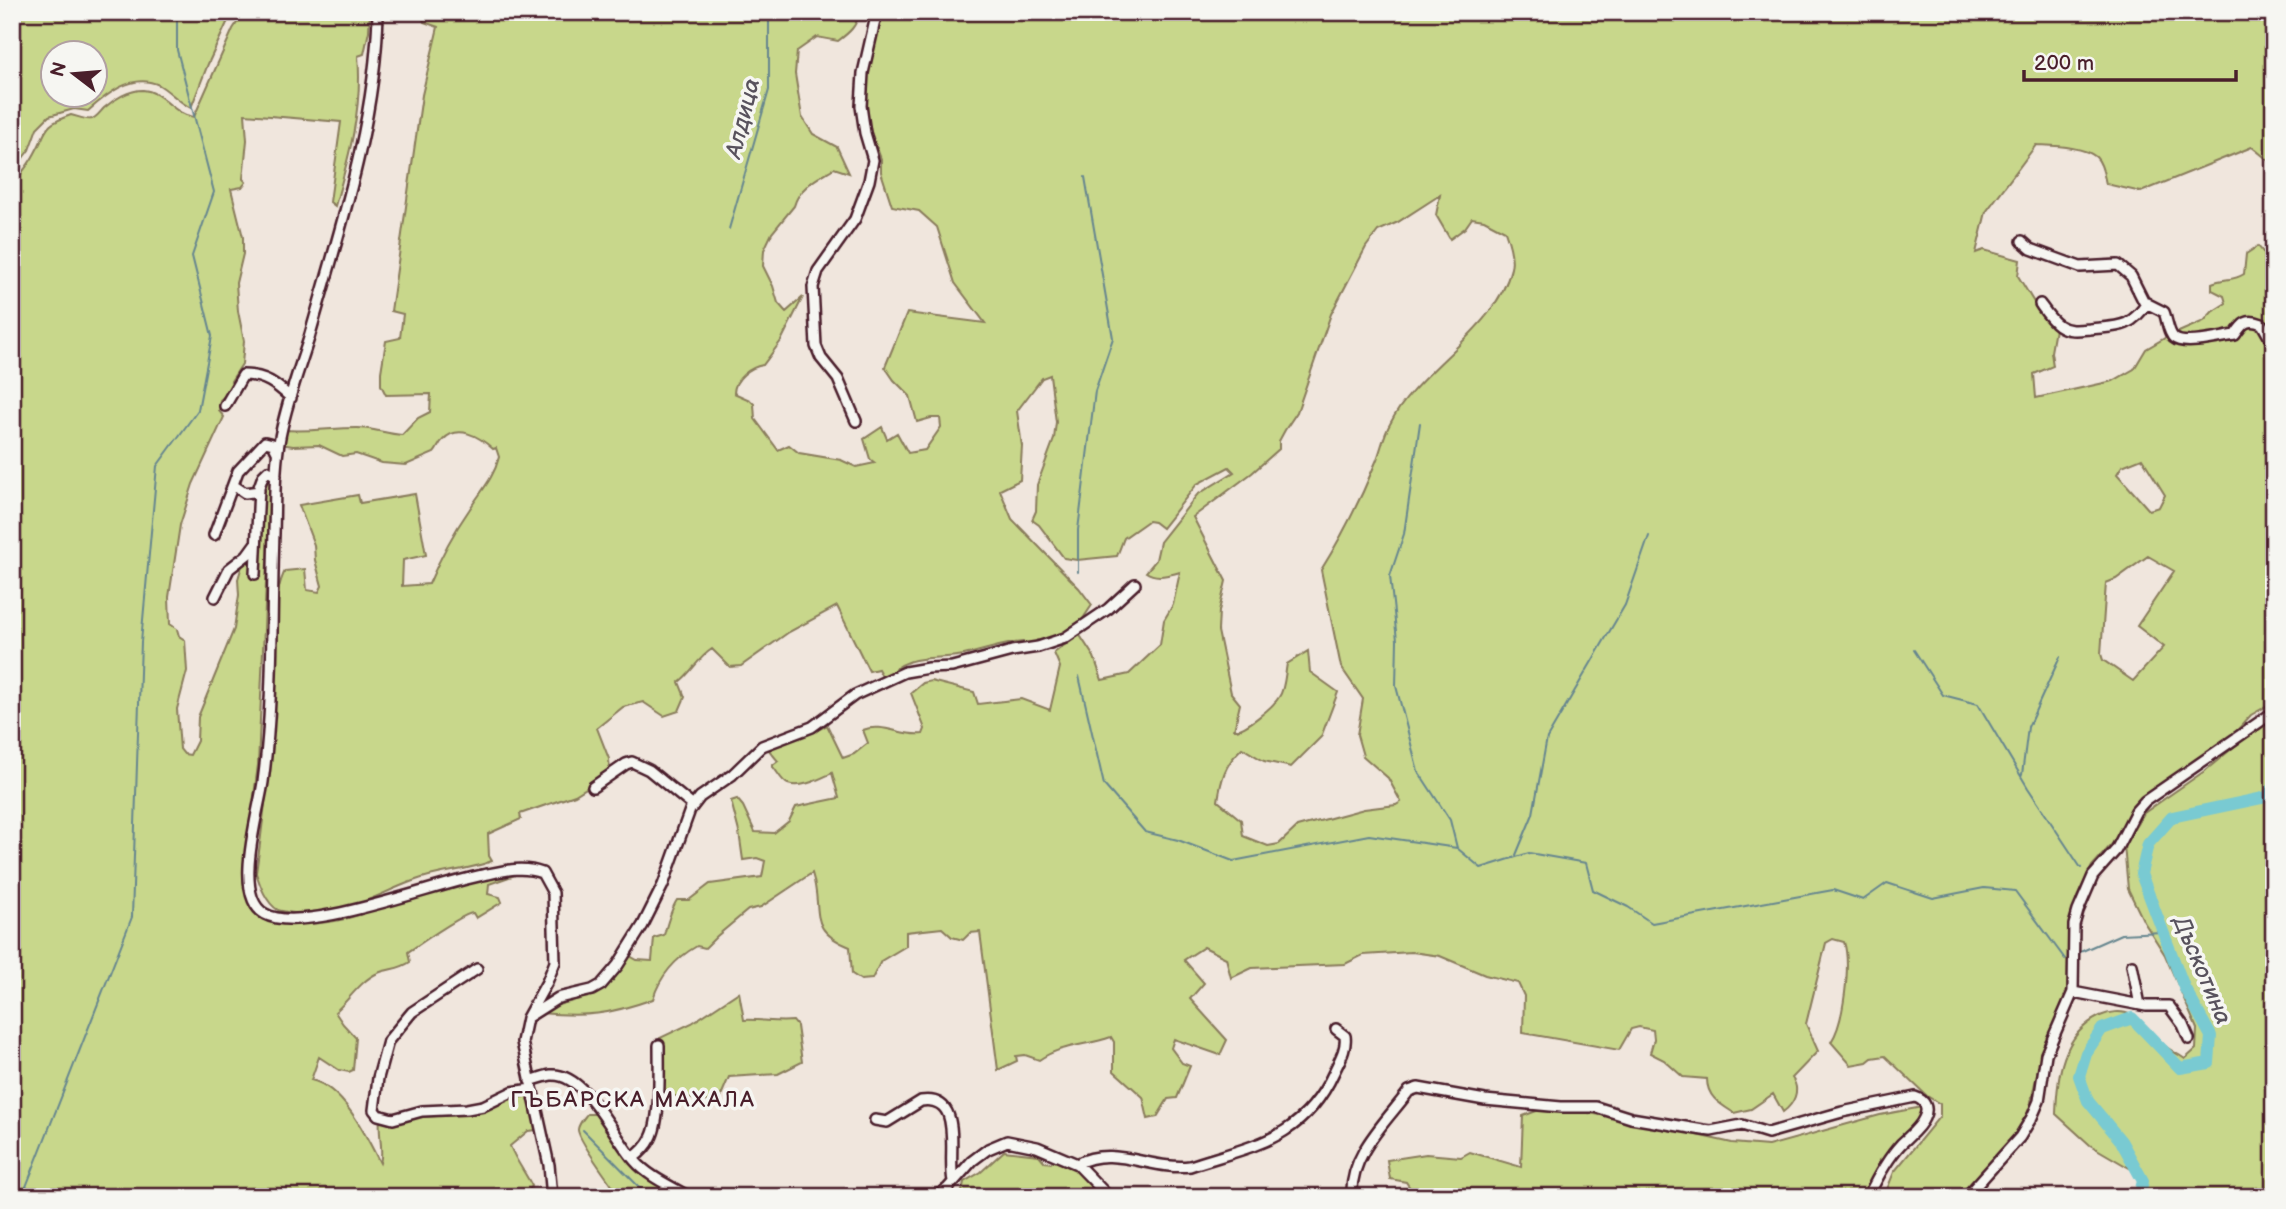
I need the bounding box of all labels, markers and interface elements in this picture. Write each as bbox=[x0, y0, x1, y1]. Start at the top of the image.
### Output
north arrow bbox=[38, 38, 108, 108]
scale bar bbox=[2024, 38, 2235, 82]
text: 200 m bbox=[2034, 51, 2094, 76]
text: N bbox=[46, 60, 72, 80]
water label: Алдица bbox=[719, 76, 766, 163]
water label: Дъскотина bbox=[2166, 910, 2237, 1029]
district label: ГЪБАРСКА МАХАЛА bbox=[510, 1086, 756, 1114]

